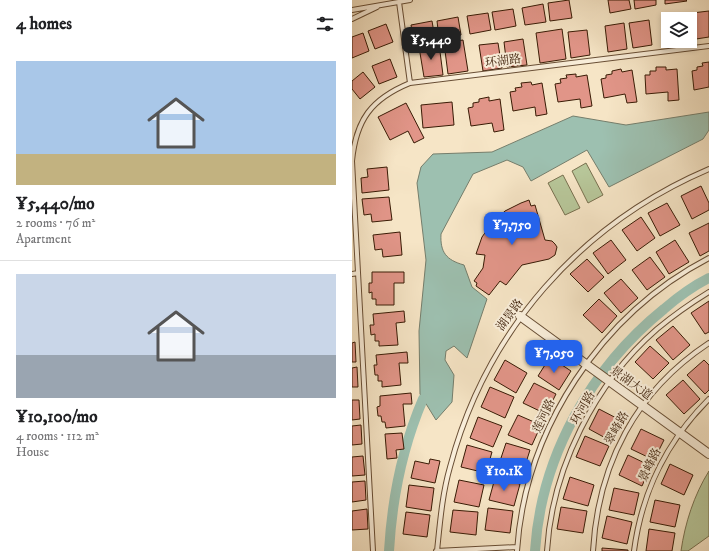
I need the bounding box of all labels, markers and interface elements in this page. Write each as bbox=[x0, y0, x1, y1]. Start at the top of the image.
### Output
map controls bbox=[661, 12, 697, 48]
button: layers bbox=[661, 12, 697, 48]
text: 4 homes bbox=[16, 13, 72, 35]
icon: filters bbox=[314, 13, 336, 35]
pin: ¥5,440 bbox=[398, 27, 464, 61]
text: ¥5,440 bbox=[411, 32, 451, 48]
street label: 环湖路 bbox=[484, 51, 522, 71]
icon: home bbox=[140, 87, 212, 159]
text: ¥5,440/mo bbox=[16, 193, 95, 215]
pin: ¥7,750 bbox=[479, 212, 545, 246]
text: 2 rooms · 76 m² bbox=[16, 215, 95, 231]
text: ¥7,750 bbox=[493, 217, 531, 233]
text: Apartment bbox=[16, 231, 71, 247]
street label: 湖景路 bbox=[493, 296, 527, 334]
icon: home bbox=[140, 300, 212, 372]
pin: ¥7,050 bbox=[521, 340, 587, 374]
text: ¥7,050 bbox=[534, 345, 574, 361]
street label: 景湖大道 bbox=[607, 363, 655, 403]
street label: 环河路 bbox=[568, 389, 598, 427]
street label: 莲河路 bbox=[530, 397, 558, 435]
text: ¥10,100/mo bbox=[16, 406, 97, 428]
street label: 翠峰路 bbox=[602, 409, 632, 447]
text: 4 rooms · 112 m² bbox=[16, 428, 99, 444]
text: House bbox=[16, 444, 49, 460]
street label: 景峰路 bbox=[635, 446, 665, 484]
pin: ¥10.1K bbox=[471, 458, 537, 492]
text: ¥10.1K bbox=[485, 463, 523, 479]

